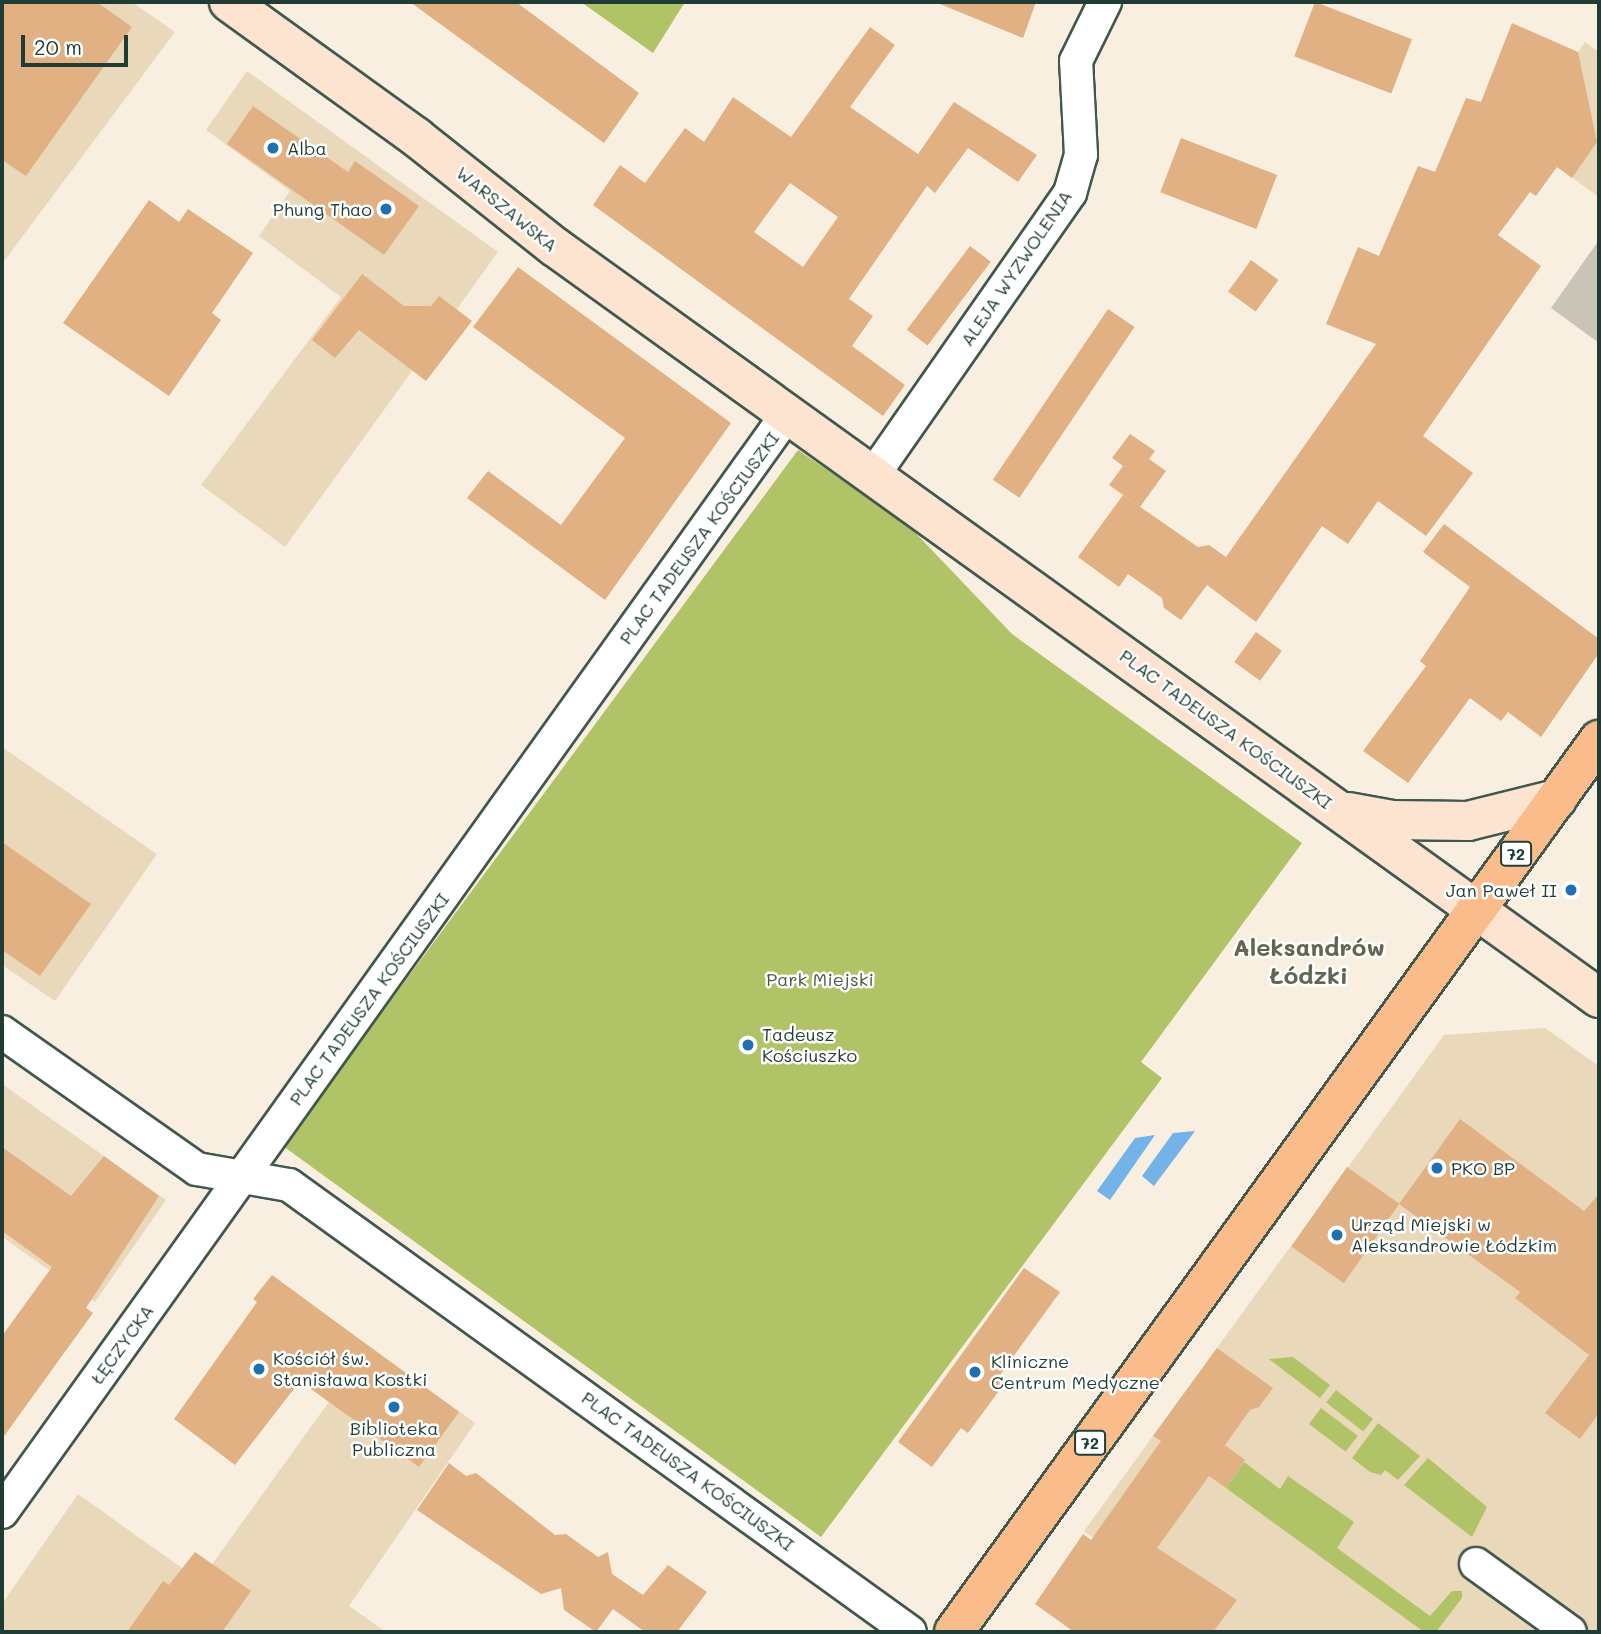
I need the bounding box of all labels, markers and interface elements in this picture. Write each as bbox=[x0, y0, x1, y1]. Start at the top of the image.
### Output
scale bar bbox=[24, 21, 131, 65]
text: 20 m bbox=[34, 33, 82, 60]
place label: Alba bbox=[287, 137, 327, 159]
marker: Alba bbox=[265, 140, 281, 156]
street label: WARSZAWSKA bbox=[452, 162, 562, 256]
street label: ALEJA WYZWOLENIA bbox=[956, 186, 1076, 350]
place label: Phung Thao bbox=[273, 198, 372, 220]
marker: Phung Thao bbox=[378, 201, 394, 217]
street label: PLAC TADEUSZA KOŚCIUSZKI bbox=[615, 428, 783, 648]
street label: PLAC TADEUSZA KOŚCIUSZKI bbox=[1116, 645, 1336, 813]
road number: 72 bbox=[1498, 842, 1534, 866]
place label: Jan Paweł II bbox=[1446, 879, 1557, 901]
marker: Jan Paweł II bbox=[1563, 882, 1579, 898]
street label: PLAC TADEUSZA KOŚCIUSZKI bbox=[285, 889, 453, 1109]
district label: Aleksandrów Łódzki bbox=[1233, 933, 1385, 989]
park label: Park Miejski bbox=[766, 968, 874, 990]
place label: Tadeusz Kościuszko bbox=[762, 1024, 857, 1066]
marker: Tadeusz Kościuszko bbox=[740, 1037, 756, 1053]
place label: PKO BP bbox=[1451, 1157, 1515, 1179]
marker: PKO BP bbox=[1429, 1160, 1445, 1176]
place label: Urząd Miejski w Aleksandrowie Łódzkim bbox=[1351, 1214, 1557, 1256]
marker: Urząd Miejski w Aleksandrowie Łódzkim bbox=[1329, 1227, 1345, 1243]
street label: ŁĘCZYCKA bbox=[86, 1300, 158, 1388]
place label: Kościół św. Stanisława Kostki bbox=[273, 1348, 428, 1390]
place label: Kliniczne Centrum Medyczne bbox=[991, 1351, 1160, 1394]
marker: Kościół św. Stanisława Kostki bbox=[251, 1361, 267, 1377]
marker: Kliniczne Centrum Medyczne bbox=[965, 1362, 985, 1382]
street label: PLAC TADEUSZA KOŚCIUSZKI bbox=[578, 1387, 798, 1555]
marker: Biblioteka Publiczna bbox=[386, 1399, 402, 1415]
place label: Biblioteka Publiczna bbox=[350, 1418, 438, 1460]
road number: 72 bbox=[1072, 1430, 1108, 1456]

